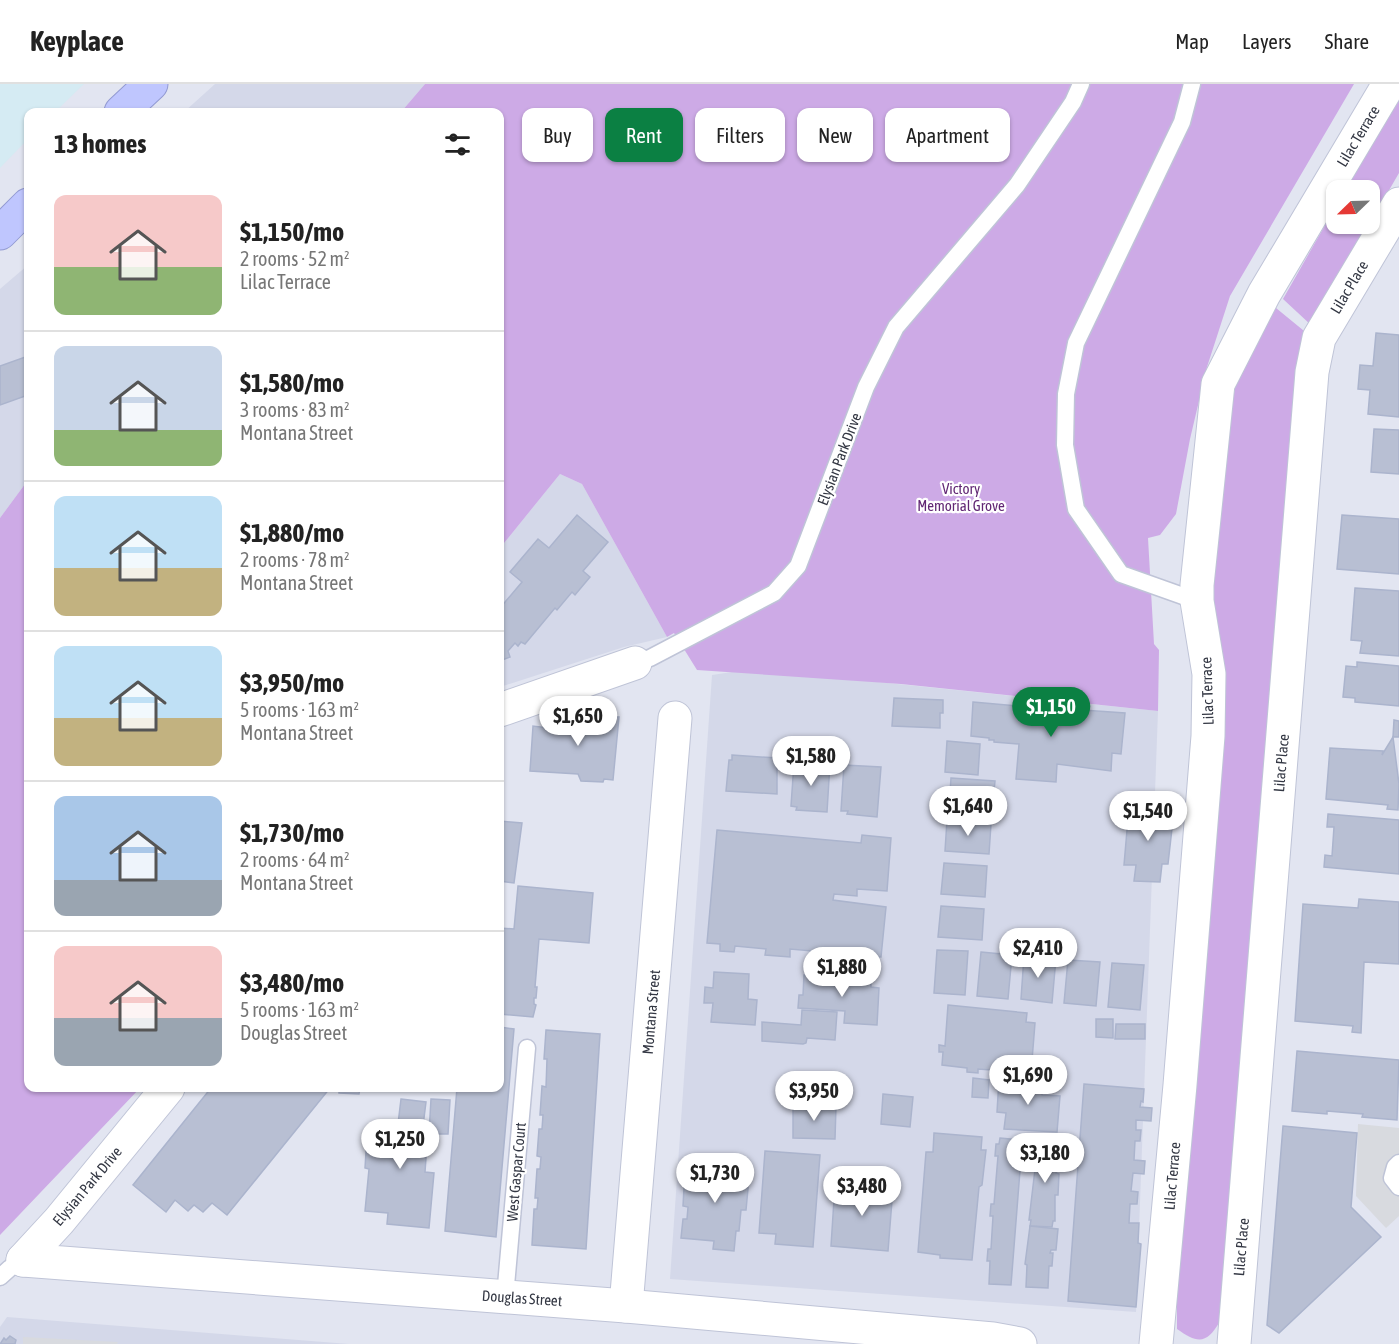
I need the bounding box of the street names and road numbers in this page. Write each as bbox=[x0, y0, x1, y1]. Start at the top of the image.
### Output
street label: Lilac Terrace bbox=[1333, 102, 1383, 170]
street label: Lilac Place bbox=[1327, 257, 1371, 316]
street label: Elysian Park Drive bbox=[814, 410, 865, 508]
street label: Lilac Terrace bbox=[1197, 656, 1217, 725]
street label: Lilac Place bbox=[1270, 733, 1292, 793]
street label: Montana Street bbox=[639, 969, 663, 1055]
street label: West Gaspar Court bbox=[503, 1122, 529, 1222]
street label: Lilac Terrace bbox=[1161, 1141, 1183, 1211]
street label: Elysian Park Drive bbox=[49, 1143, 125, 1229]
street label: Lilac Place bbox=[1230, 1217, 1252, 1277]
street label: Douglas Street bbox=[481, 1287, 563, 1309]

